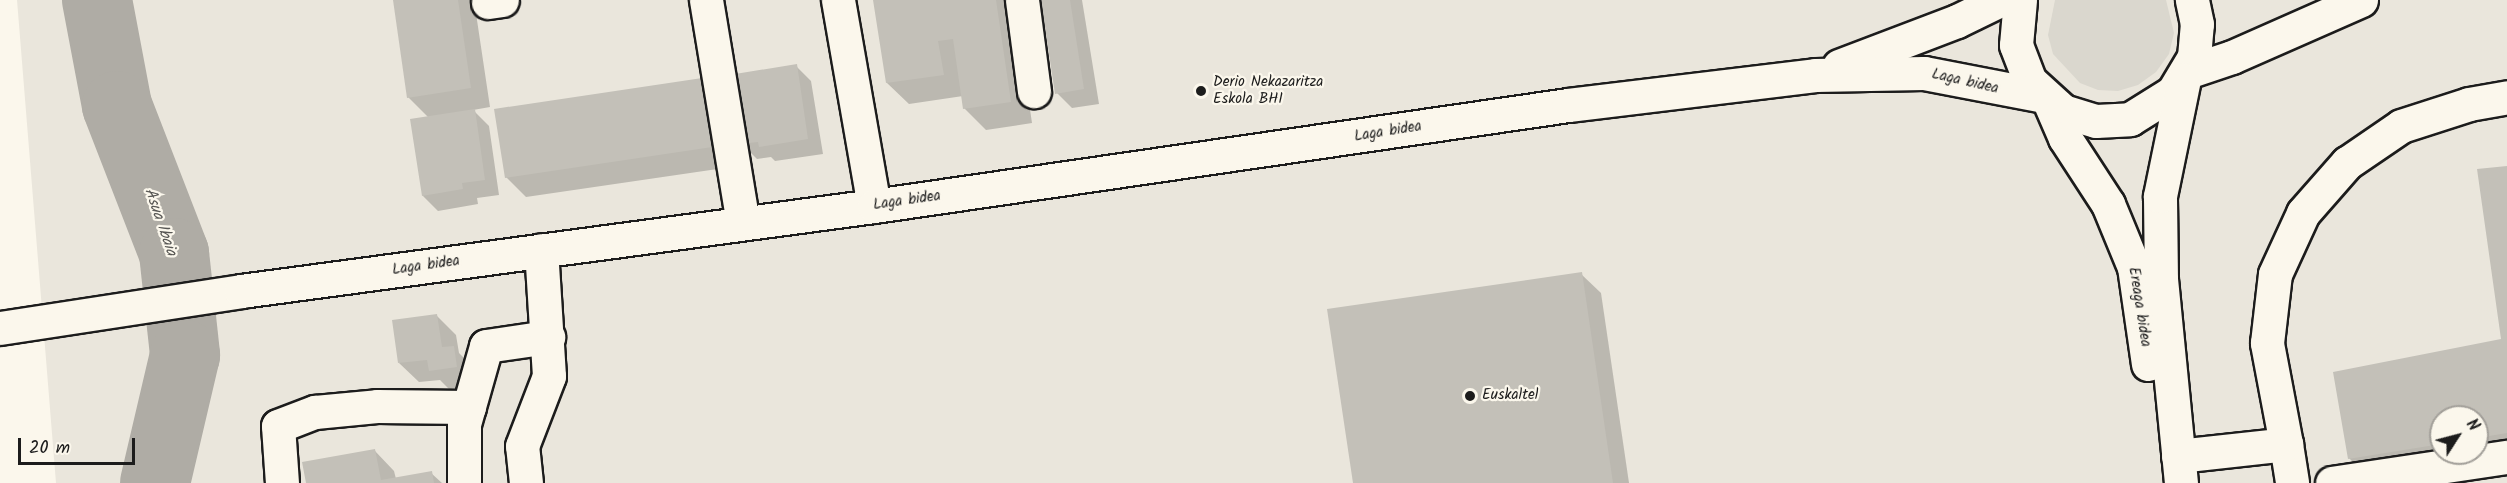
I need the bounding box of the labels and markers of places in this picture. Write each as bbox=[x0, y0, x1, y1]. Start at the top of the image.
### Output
place label: Derio Nekazaritza Eskola BHI bbox=[1213, 73, 1323, 108]
marker: Derio Nekazaritza Eskola BHI bbox=[1194, 84, 1208, 98]
place label: Euskaltel bbox=[1482, 387, 1538, 405]
marker: Euskaltel bbox=[1463, 389, 1477, 403]

